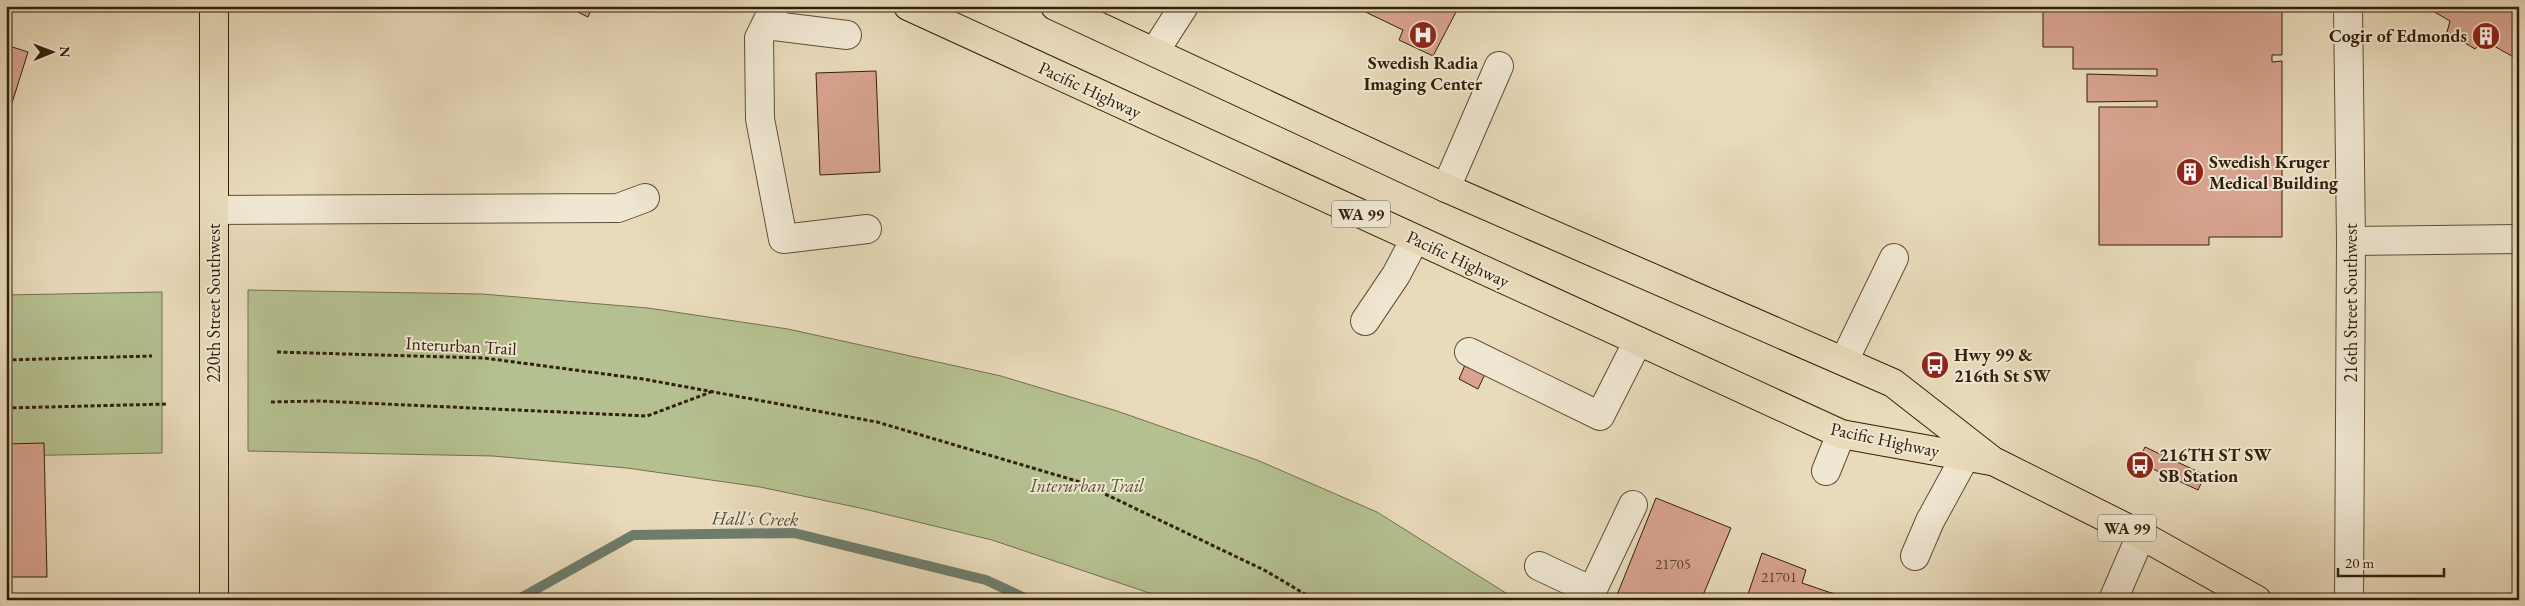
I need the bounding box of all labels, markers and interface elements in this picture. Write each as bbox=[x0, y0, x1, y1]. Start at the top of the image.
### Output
hospital icon: Swedish Radia Imaging Center bbox=[1408, 20, 1438, 50]
building icon: Cogir of Edmonds bbox=[2471, 21, 2501, 51]
place label: Cogir of Edmonds bbox=[2329, 24, 2467, 47]
north arrow bbox=[28, 28, 78, 78]
text: N bbox=[56, 46, 74, 58]
place label: Swedish Radia Imaging Center bbox=[1364, 51, 1483, 95]
street label: Pacific Highway bbox=[1035, 56, 1145, 123]
place label: Swedish Kruger Medical Building bbox=[2209, 150, 2339, 194]
building icon: Swedish Kruger Medical Building bbox=[2175, 157, 2205, 187]
road number: WA 99 bbox=[1332, 200, 1390, 228]
street label: 220th Street Southwest bbox=[202, 223, 225, 383]
street label: 216th Street Southwest bbox=[2339, 223, 2362, 383]
street label: Pacific Highway bbox=[1403, 225, 1513, 292]
street label: Interurban Trail bbox=[405, 331, 517, 360]
place label: Hwy 99 & 216th St SW bbox=[1954, 343, 2051, 387]
bus stop icon: Hwy 99 & 216th St SW bbox=[1920, 350, 1950, 380]
street label: Pacific Highway bbox=[1829, 417, 1942, 462]
place label: 216TH ST SW SB Station bbox=[2159, 443, 2272, 487]
bus stop icon: 216TH ST SW SB Station bbox=[2125, 450, 2155, 480]
park label: Interurban Trail bbox=[1029, 474, 1145, 497]
water label: Hall's Creek bbox=[710, 505, 799, 532]
road number: WA 99 bbox=[2098, 514, 2156, 542]
scale bar bbox=[2338, 546, 2444, 578]
text: 20 m bbox=[2345, 553, 2374, 572]
house number: 21705 bbox=[1655, 554, 1691, 573]
house number: 21701 bbox=[1761, 567, 1797, 586]

